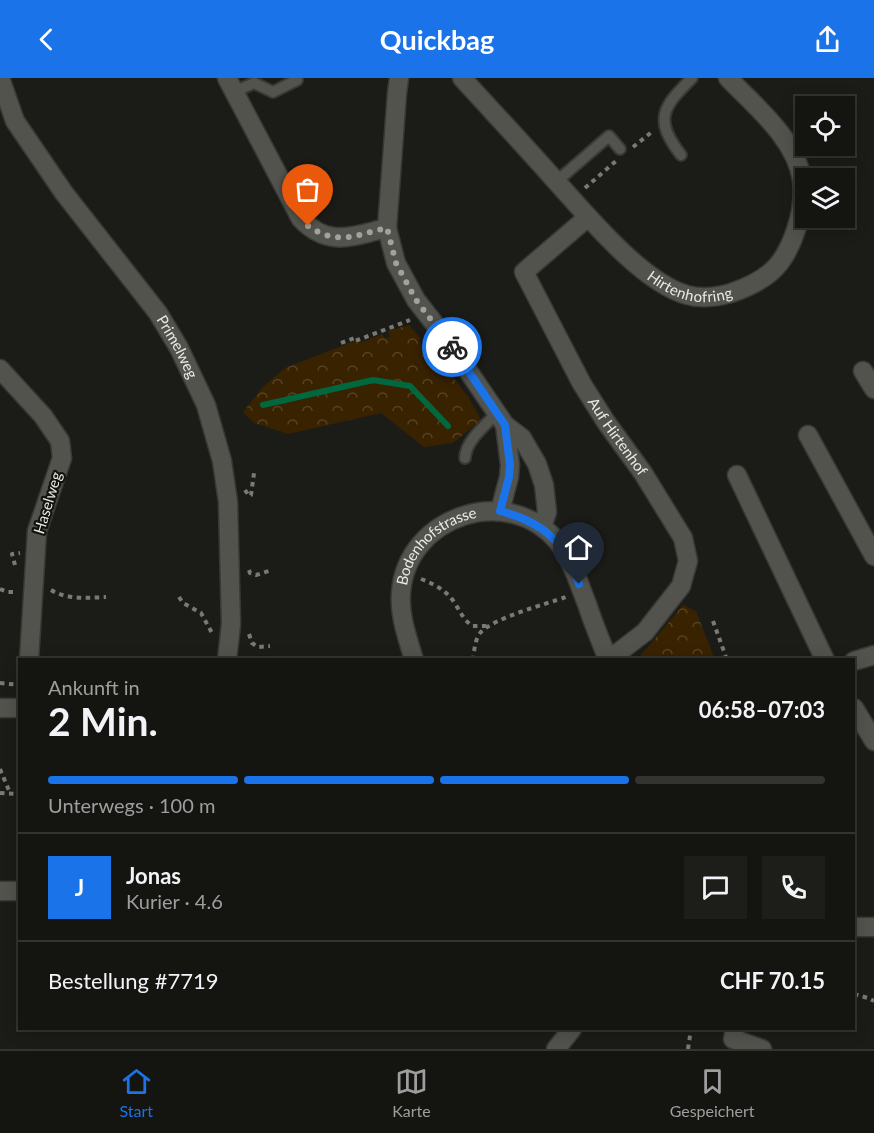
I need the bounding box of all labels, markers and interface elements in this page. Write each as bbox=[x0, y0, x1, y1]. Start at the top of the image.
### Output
icon: back bbox=[30, 23, 63, 56]
text: Quickbag bbox=[380, 23, 494, 56]
icon: share bbox=[811, 23, 844, 56]
map controls bbox=[795, 96, 855, 228]
button: locate bbox=[795, 96, 855, 156]
pin bbox=[282, 164, 333, 226]
button: layers bbox=[795, 168, 855, 228]
icon: bag bbox=[291, 173, 324, 206]
street label: Hirtenhofring bbox=[644, 266, 734, 305]
street label: Primelweg bbox=[153, 312, 202, 381]
courier bbox=[422, 317, 482, 377]
icon: bike bbox=[436, 331, 469, 364]
street label: Auf Hirtenhof bbox=[585, 394, 652, 479]
street label: Haselweg bbox=[29, 469, 65, 536]
street label: Bodenhofstrasse bbox=[392, 503, 478, 587]
pin bbox=[553, 522, 604, 584]
icon: home bbox=[562, 531, 595, 564]
text: Ankunft in bbox=[48, 675, 140, 699]
text: 06:58–07:03 bbox=[699, 696, 825, 723]
text: 2 Min. bbox=[48, 698, 158, 744]
text: Unterwegs · 100 m bbox=[48, 793, 215, 817]
button: chat bbox=[684, 856, 747, 919]
button: phone bbox=[762, 856, 825, 919]
text: Jonas bbox=[126, 862, 181, 889]
text: J bbox=[75, 874, 84, 901]
text: Kurier · 4.6 bbox=[126, 889, 223, 913]
text: Bestellung #7719 bbox=[48, 967, 218, 994]
text: CHF 70.15 bbox=[720, 967, 825, 994]
tab: Start bbox=[120, 1065, 153, 1120]
tab: Karte bbox=[392, 1065, 431, 1120]
tab: Gespeichert bbox=[670, 1065, 754, 1120]

